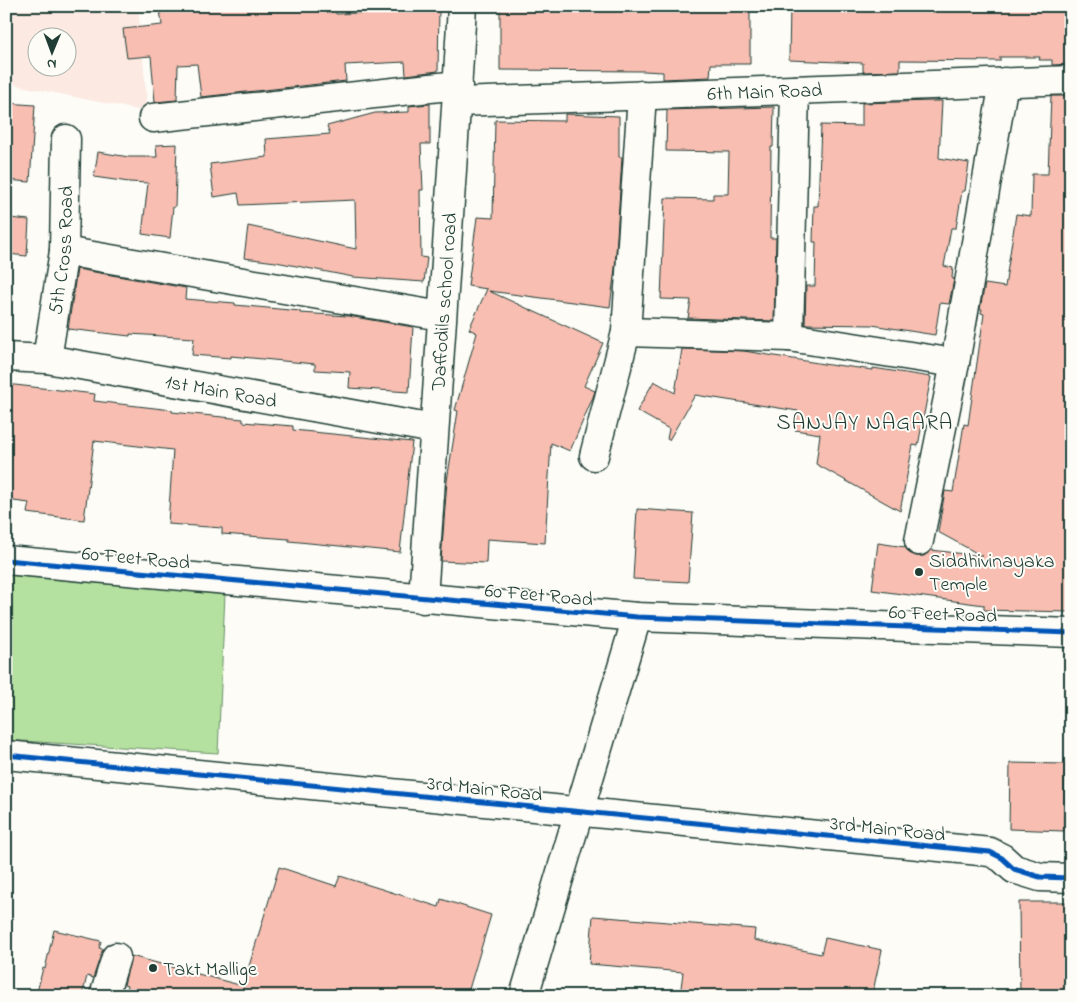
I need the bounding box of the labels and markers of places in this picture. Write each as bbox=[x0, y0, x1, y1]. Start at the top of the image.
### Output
place label: Siddhivinayaka Temple bbox=[929, 548, 1054, 600]
marker: Siddhivinayaka Temple bbox=[913, 566, 925, 578]
place label: Takt Mallige bbox=[163, 956, 257, 986]
marker: Takt Mallige bbox=[147, 962, 159, 974]

